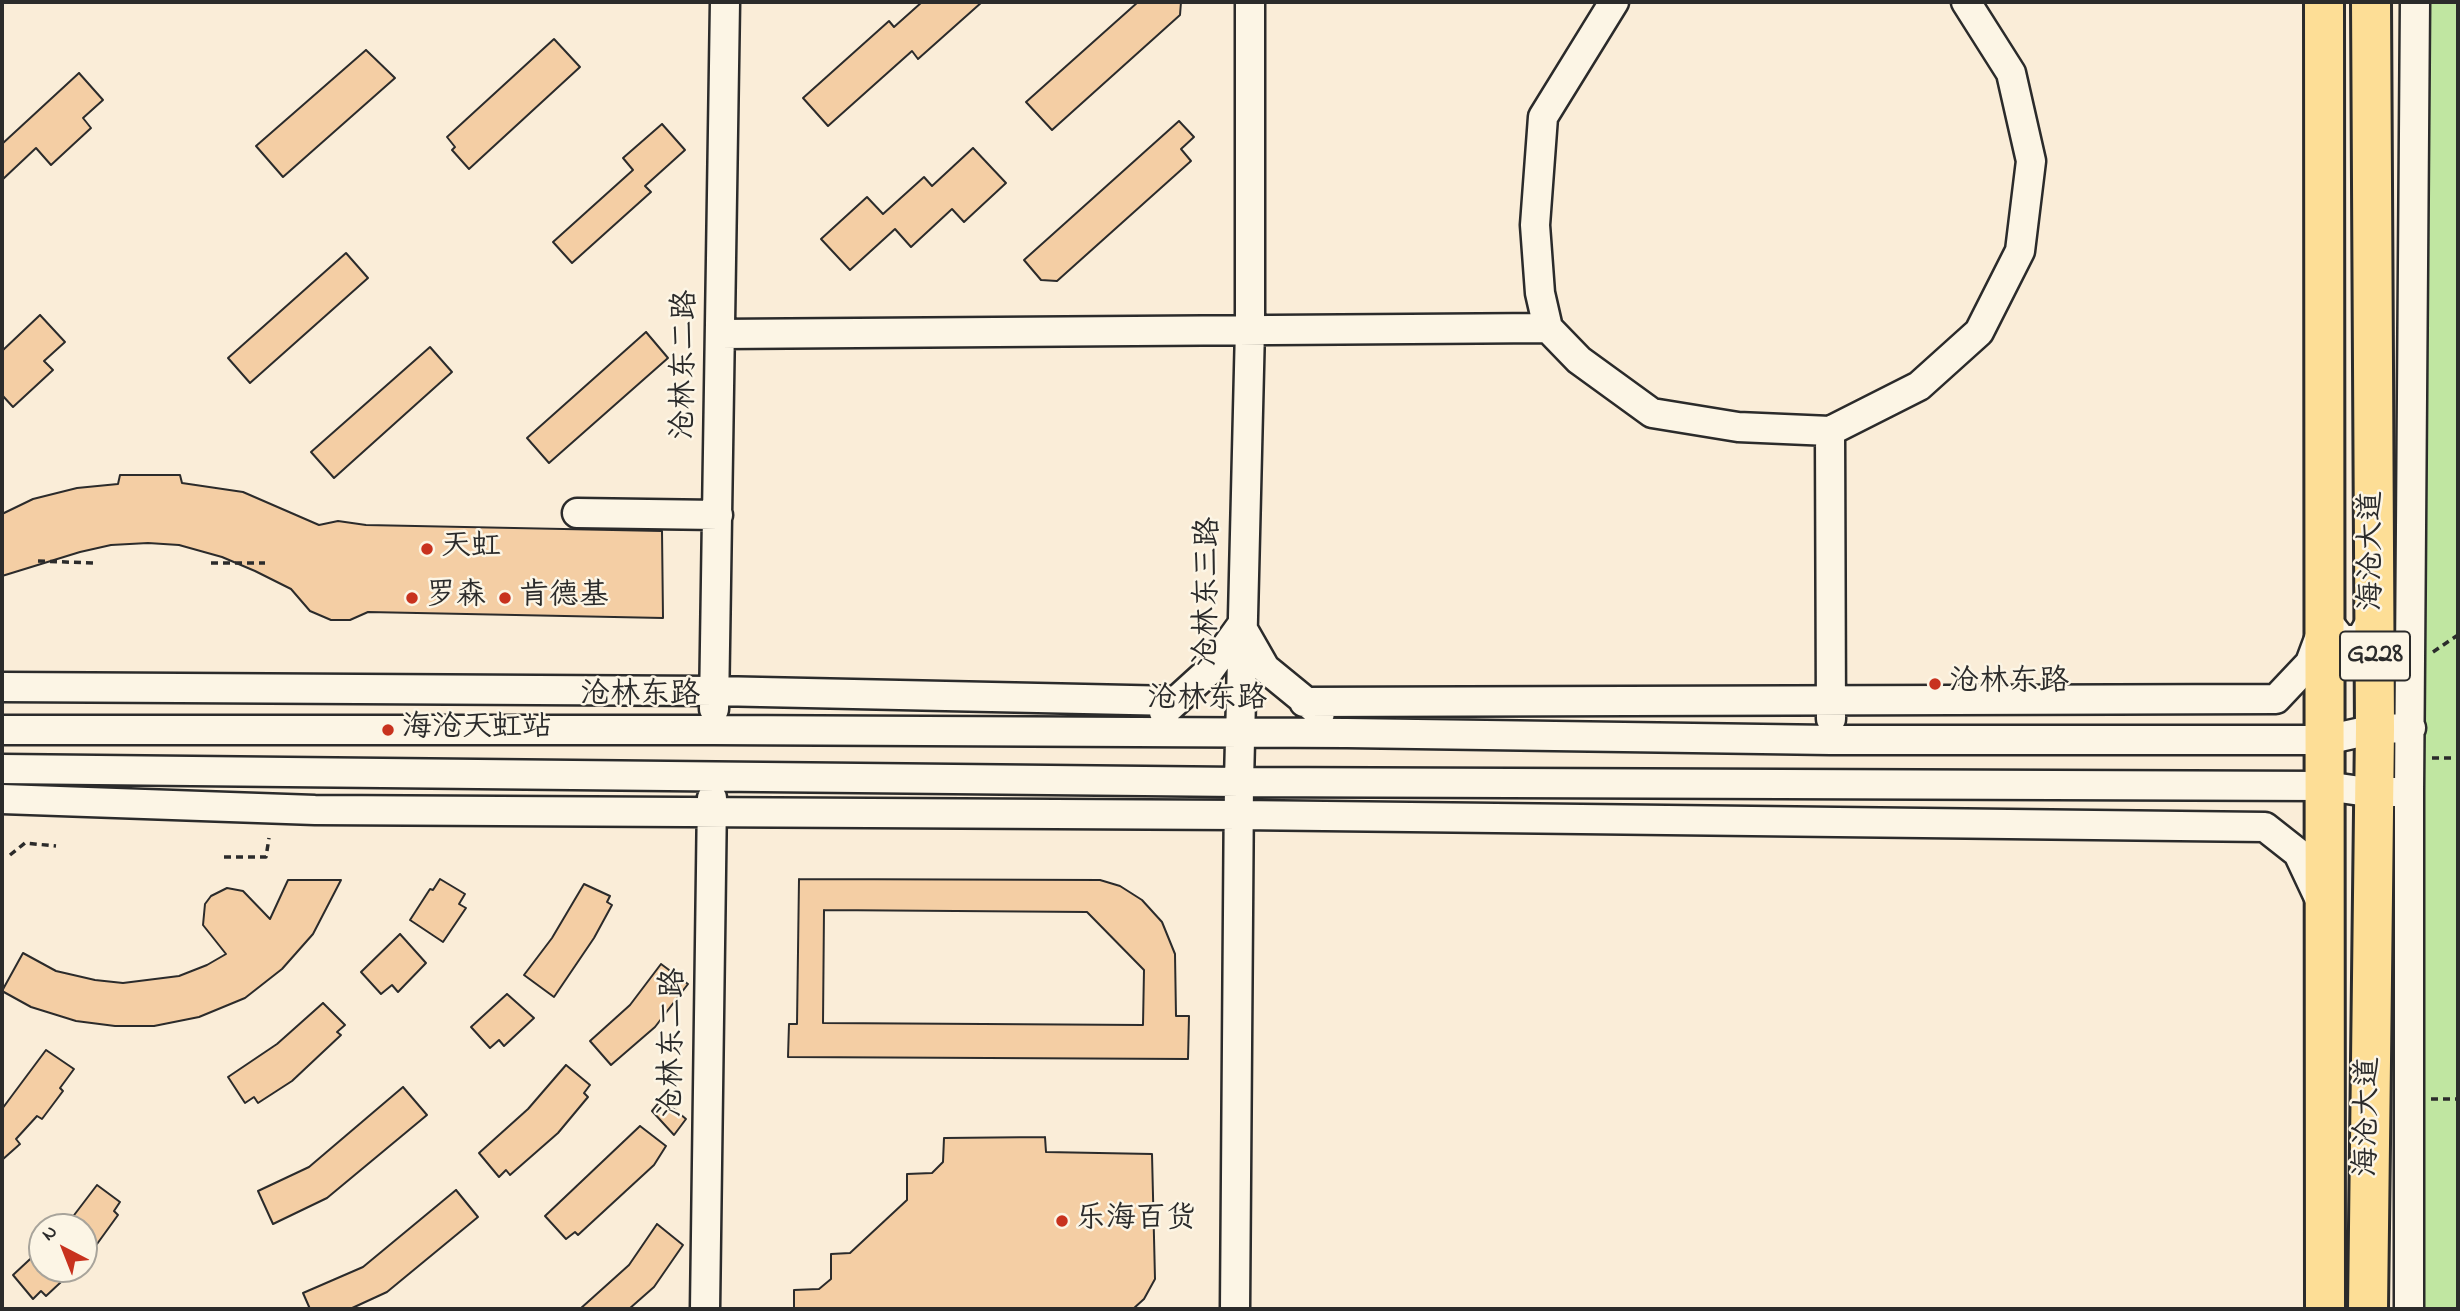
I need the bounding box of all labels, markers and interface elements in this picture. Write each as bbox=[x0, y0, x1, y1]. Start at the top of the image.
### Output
street label: 沧林东二路 bbox=[668, 290, 706, 440]
street label: 海沧大道 bbox=[2356, 491, 2392, 611]
street label: 沧林东三路 bbox=[1191, 517, 1229, 667]
place label: 天虹 bbox=[441, 531, 501, 567]
marker: 天虹 bbox=[419, 541, 435, 557]
place label: 罗森 bbox=[426, 580, 486, 616]
place label: 肯德基 bbox=[519, 580, 609, 616]
marker: 罗森 bbox=[404, 590, 420, 606]
marker: 肯德基 bbox=[497, 590, 513, 606]
road number: G228 bbox=[2340, 632, 2410, 680]
place label: 沧林东路 bbox=[1949, 666, 2069, 702]
marker: 沧林东路 bbox=[1927, 676, 1943, 692]
street label: 沧林东路 bbox=[580, 679, 700, 715]
street label: 沧林东路 bbox=[1147, 683, 1267, 719]
place label: 海沧天虹站 bbox=[402, 712, 552, 748]
marker: 海沧天虹站 bbox=[380, 722, 396, 738]
street label: 沧林东二路 bbox=[656, 968, 694, 1118]
street label: 海沧大道 bbox=[2351, 1057, 2389, 1177]
place label: 乐海百货 bbox=[1076, 1203, 1196, 1239]
north arrow bbox=[28, 1213, 98, 1283]
marker: 乐海百货 bbox=[1054, 1213, 1070, 1229]
text: N bbox=[36, 1219, 64, 1248]

